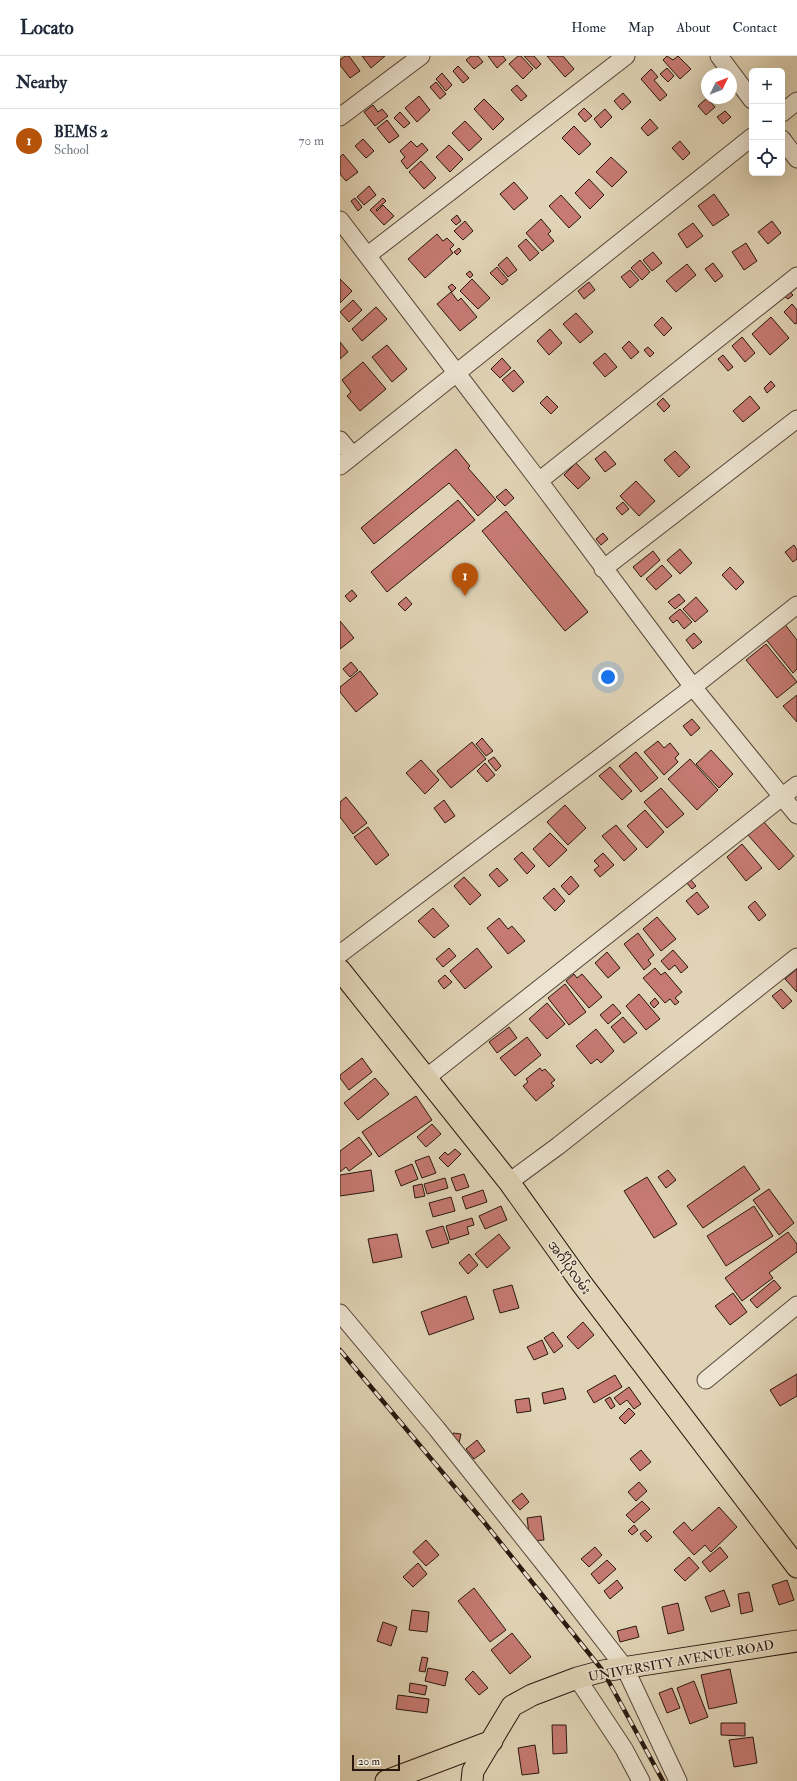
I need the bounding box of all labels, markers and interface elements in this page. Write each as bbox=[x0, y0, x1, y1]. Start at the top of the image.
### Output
text: Locato bbox=[20, 16, 74, 40]
text: Home bbox=[571, 19, 606, 36]
text: Map bbox=[628, 19, 654, 36]
text: About bbox=[676, 19, 710, 36]
text: Contact bbox=[732, 19, 777, 36]
north arrow bbox=[701, 68, 737, 104]
map controls bbox=[749, 68, 785, 176]
button: + bbox=[749, 68, 785, 104]
text: Nearby bbox=[16, 72, 67, 93]
button: − bbox=[749, 104, 785, 140]
text: BEMS 2 bbox=[54, 123, 108, 142]
text: 1 bbox=[27, 133, 31, 149]
text: 70 m bbox=[299, 133, 324, 149]
button: locate bbox=[749, 140, 785, 176]
text: School bbox=[54, 142, 89, 158]
pin: 1 bbox=[452, 563, 478, 596]
your location bbox=[598, 667, 618, 687]
street label: အင်္ဂါပိုလမ်း bbox=[543, 1237, 595, 1299]
street label: UNIVERSITY AVENUE ROAD bbox=[587, 1637, 775, 1685]
scale bar bbox=[352, 1753, 400, 1772]
text: 20 m bbox=[358, 1755, 380, 1768]

